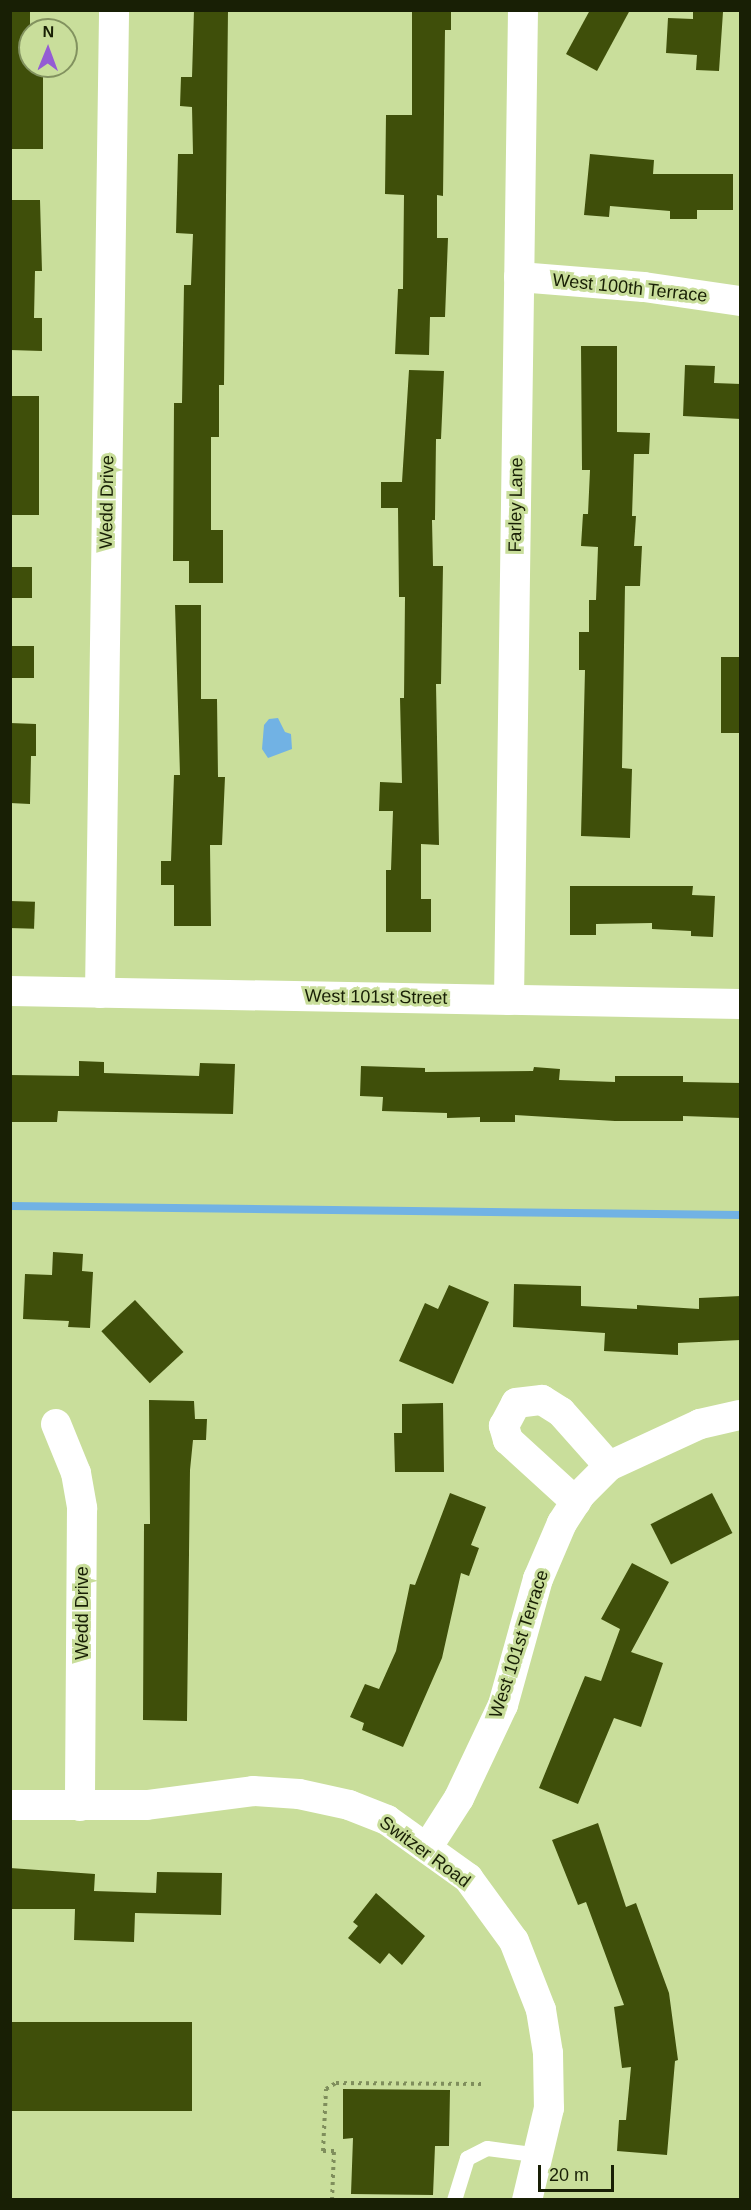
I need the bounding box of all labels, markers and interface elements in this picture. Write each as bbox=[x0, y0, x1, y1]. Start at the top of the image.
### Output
north arrow bbox=[18, 18, 78, 78]
text: N bbox=[42, 23, 54, 40]
street label: West 100th Terrace bbox=[551, 269, 709, 307]
street label: Wedd Drive bbox=[95, 455, 119, 549]
street label: Farley Lane bbox=[504, 457, 528, 553]
street label: West 101st Street bbox=[304, 985, 448, 1009]
street label: Wedd Drive bbox=[71, 1566, 93, 1660]
street label: West 101st Terrace bbox=[485, 1567, 553, 1721]
street label: Switzer Road bbox=[375, 1812, 475, 1892]
scale bar bbox=[541, 2153, 618, 2191]
text: 20 m bbox=[549, 2165, 589, 2185]

